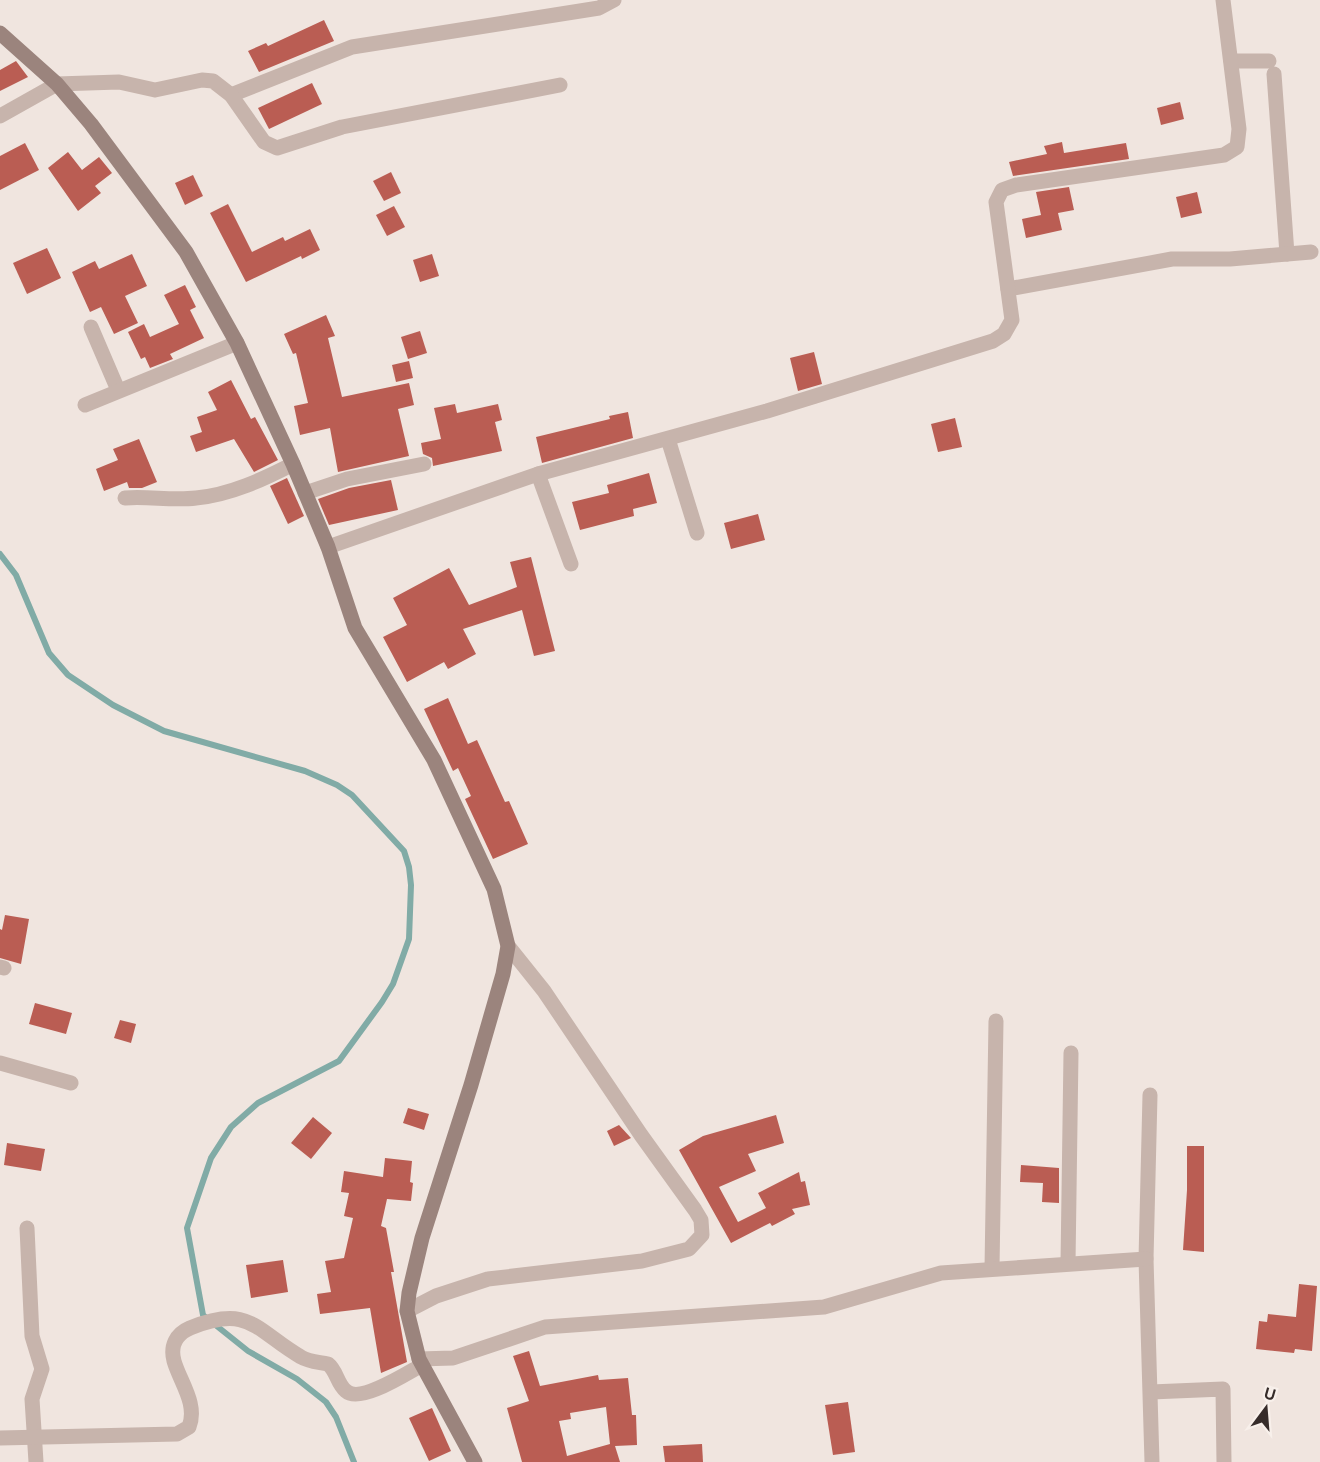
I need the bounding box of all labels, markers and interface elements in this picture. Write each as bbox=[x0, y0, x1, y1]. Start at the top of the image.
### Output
north arrow bbox=[1236, 1378, 1296, 1438]
text: U bbox=[1262, 1383, 1278, 1405]

